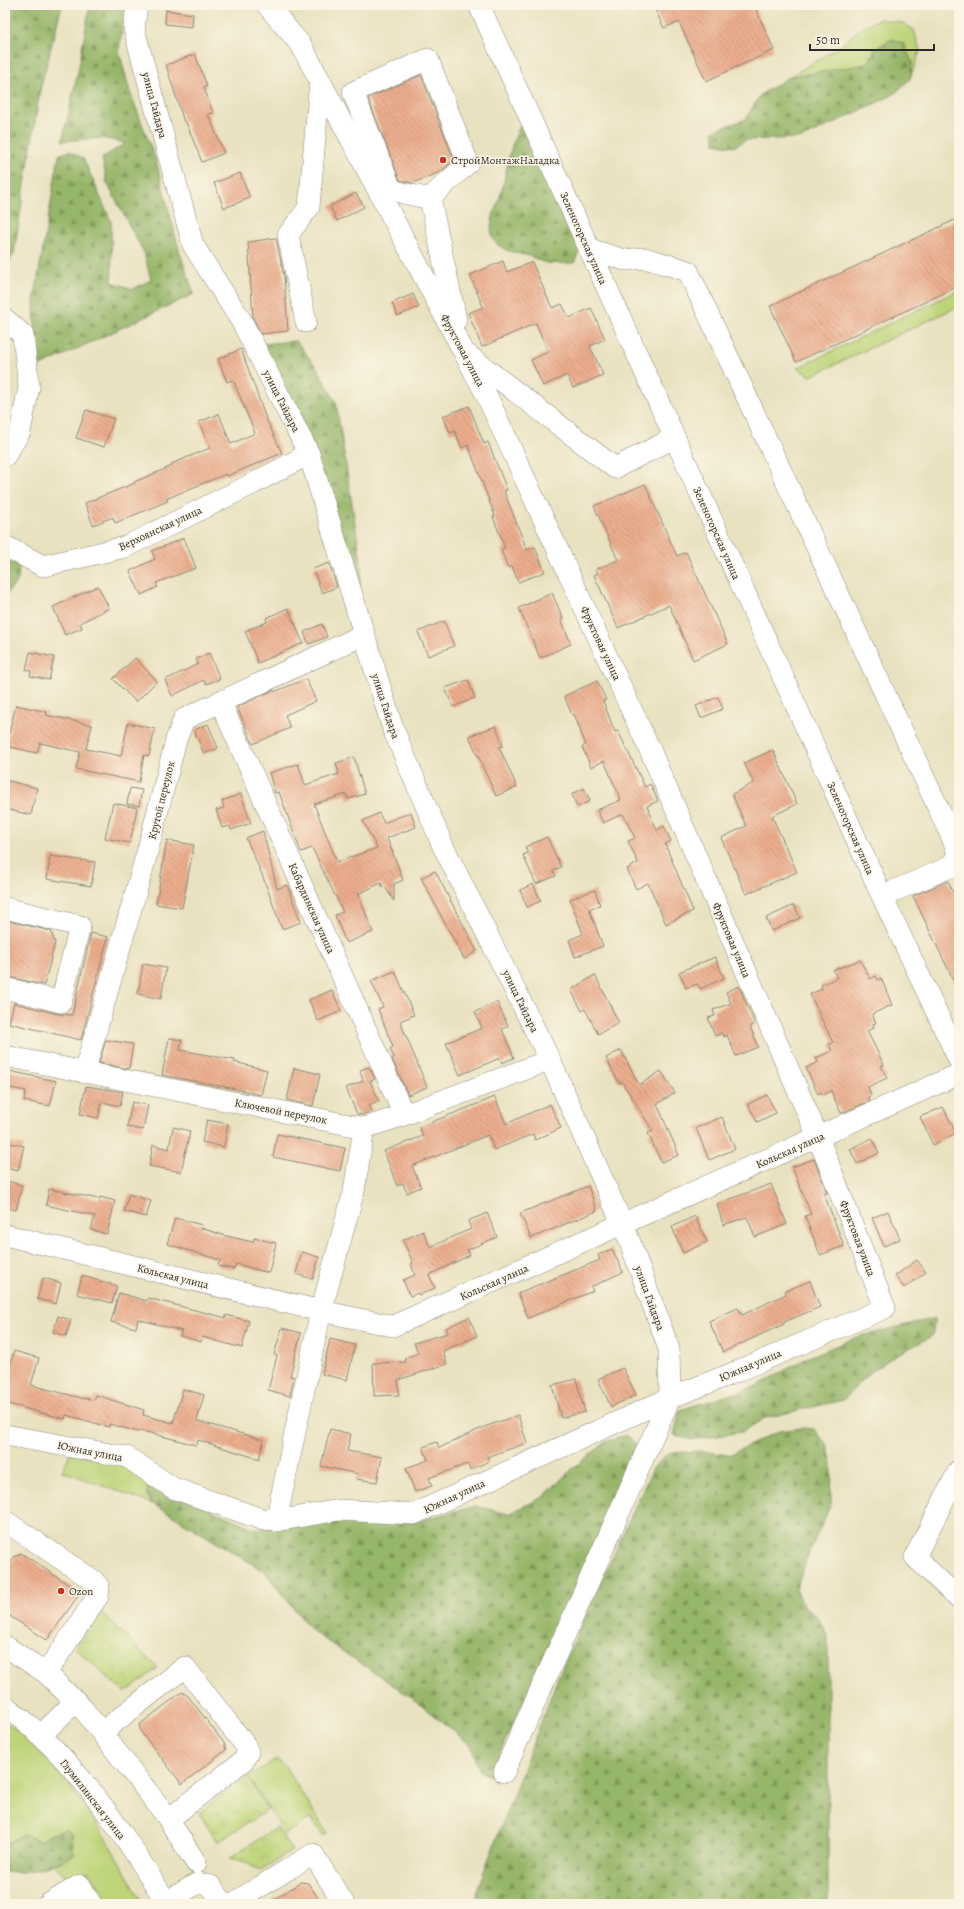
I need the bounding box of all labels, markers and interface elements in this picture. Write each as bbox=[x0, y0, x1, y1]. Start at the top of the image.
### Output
scale bar bbox=[810, 26, 934, 52]
text: 50 m bbox=[816, 32, 840, 48]
street label: улица Гайдара bbox=[138, 69, 171, 141]
place label: СтройМонтажНаладка bbox=[451, 153, 560, 168]
marker: СтройМонтажНаладка bbox=[438, 155, 448, 165]
street label: Зеленогорская улица bbox=[556, 189, 611, 288]
street label: Фруктовая улица bbox=[437, 311, 488, 390]
street label: улица Гайдара bbox=[259, 367, 304, 436]
street label: Зеленогорская улица bbox=[689, 484, 744, 583]
street label: Верхоянская улица bbox=[116, 502, 205, 554]
street label: Фруктовая улица bbox=[577, 604, 625, 684]
street label: улица Гайдара bbox=[368, 671, 403, 742]
street label: Крутой переулок bbox=[144, 759, 179, 841]
street label: Зеленогорская улица bbox=[823, 779, 878, 878]
street label: Кабардинская улица bbox=[285, 860, 339, 957]
street label: Фруктовая улица bbox=[709, 900, 755, 981]
street label: улица Гайдара bbox=[498, 967, 543, 1036]
street label: Ключевой переулок bbox=[233, 1095, 329, 1128]
street label: Кольская улица bbox=[754, 1128, 828, 1172]
street label: Фруктовая улица bbox=[836, 1198, 879, 1279]
street label: Кольская улица bbox=[135, 1260, 211, 1293]
street label: Кольская улица bbox=[458, 1260, 532, 1304]
street label: улица Гайдара bbox=[631, 1263, 669, 1333]
street label: Южная улица bbox=[717, 1345, 784, 1385]
street label: Южная улица bbox=[56, 1438, 125, 1465]
street label: Южная улица bbox=[421, 1475, 488, 1517]
place label: Ozon bbox=[69, 1584, 93, 1599]
marker: Ozon bbox=[56, 1586, 66, 1596]
street label: Глумилинская улица bbox=[56, 1756, 129, 1843]

